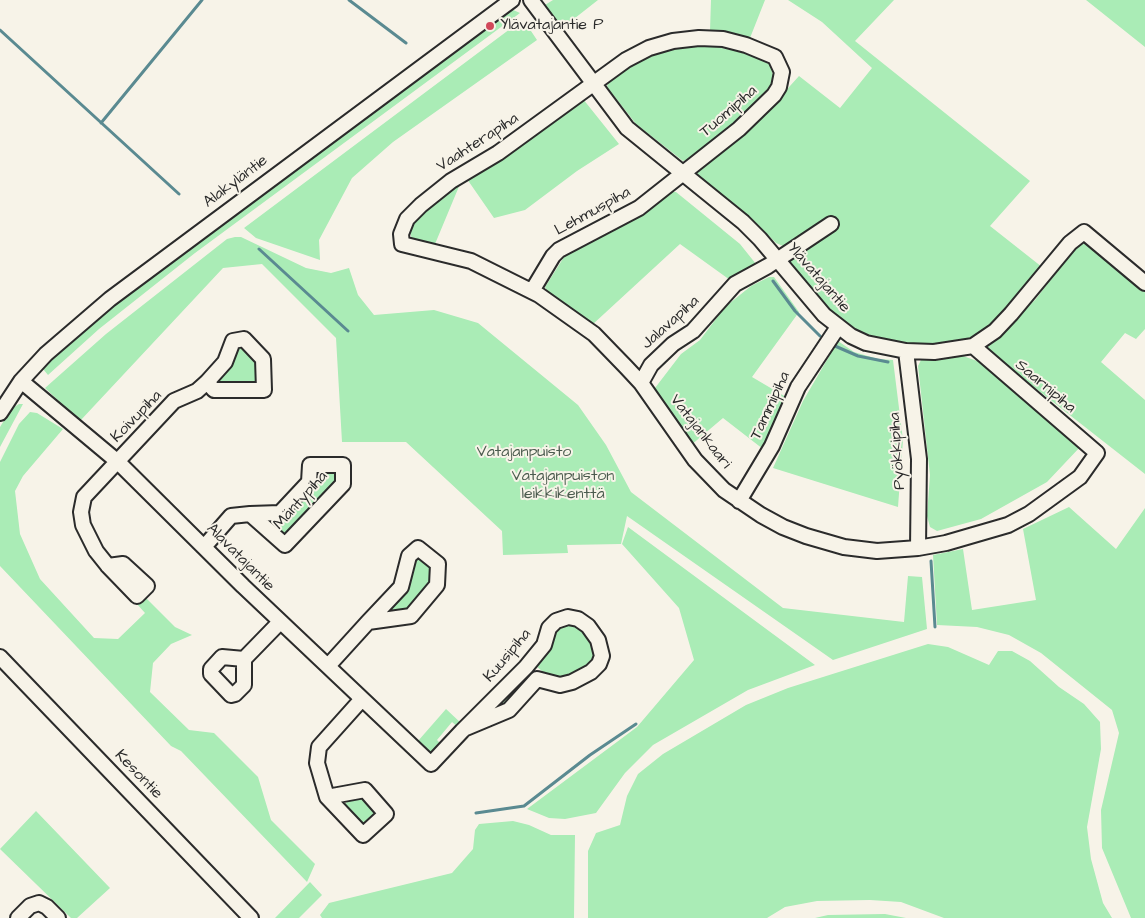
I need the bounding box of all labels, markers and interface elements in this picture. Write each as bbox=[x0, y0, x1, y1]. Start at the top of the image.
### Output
place label: Ylävatajantie P bbox=[500, 16, 603, 36]
marker: Ylävatajantie P bbox=[484, 20, 496, 32]
street label: Tuomipiha bbox=[697, 82, 761, 142]
street label: Vaahterapiha bbox=[433, 109, 523, 177]
street label: Alakyläntie bbox=[200, 152, 272, 212]
street label: Lehmuspiha bbox=[552, 183, 634, 241]
street label: Ylävatajantie bbox=[782, 239, 854, 317]
street label: Jalavapiha bbox=[638, 292, 704, 354]
street label: Saarnipiha bbox=[1011, 356, 1079, 418]
street label: Tammipiha bbox=[747, 369, 795, 443]
street label: Koivupiha bbox=[108, 387, 166, 447]
street label: Vatajankaari bbox=[665, 391, 735, 473]
street label: Pyökkipiha bbox=[886, 412, 910, 490]
park label: Vatajanpuisto bbox=[477, 443, 571, 463]
park label: Vatajanpuiston leikkikenttä bbox=[512, 467, 614, 505]
street label: Mäntypiha bbox=[270, 468, 332, 534]
street label: Alavatajantie bbox=[202, 520, 278, 596]
street label: Kuusipiha bbox=[480, 625, 536, 687]
street label: Kesontie bbox=[110, 746, 166, 804]

